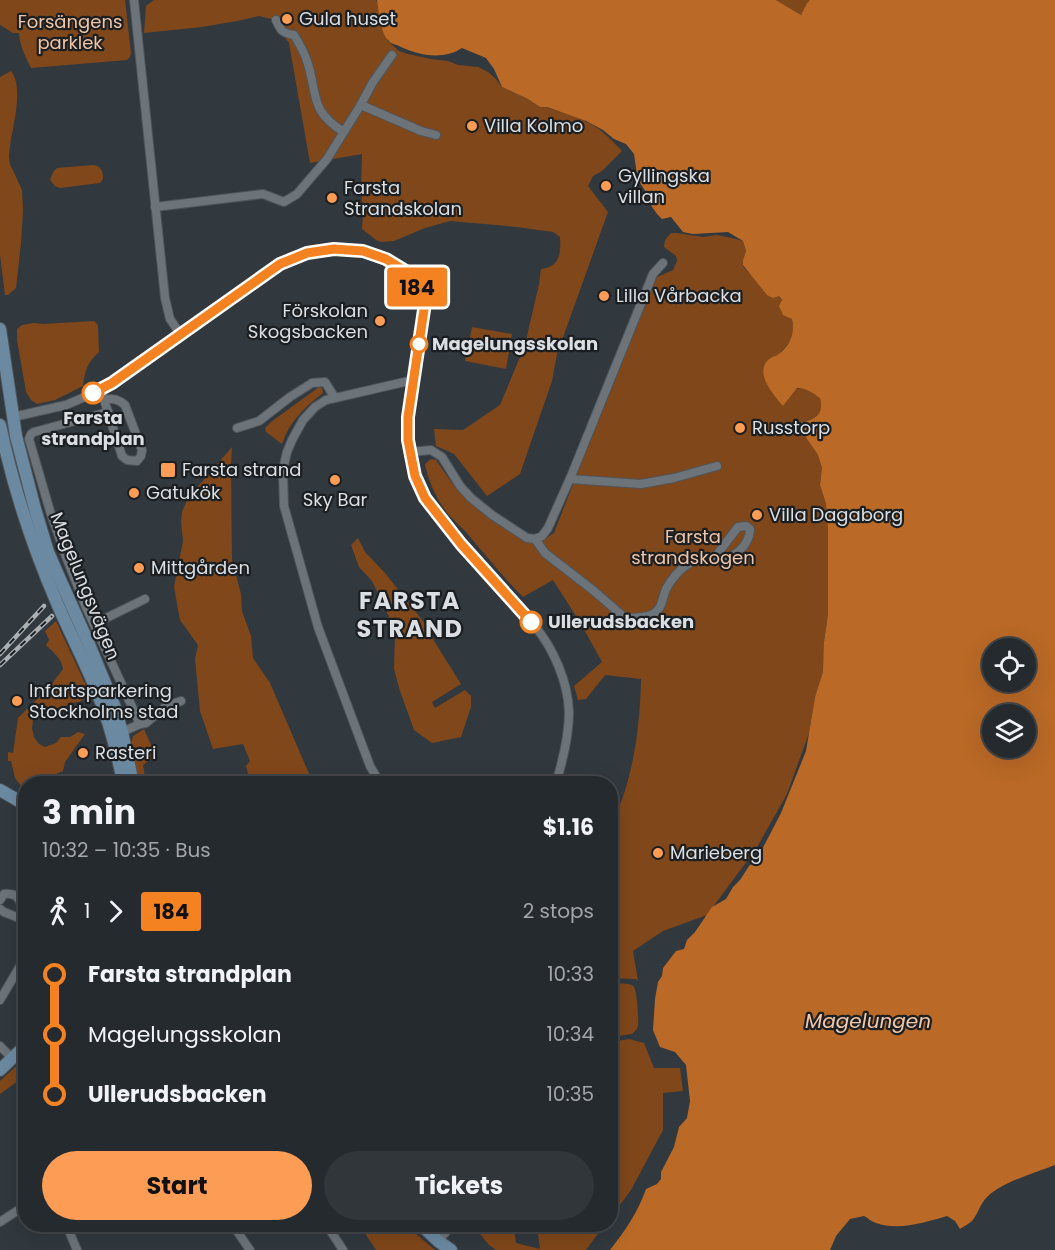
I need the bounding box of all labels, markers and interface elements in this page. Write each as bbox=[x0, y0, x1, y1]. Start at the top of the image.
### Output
place label: Gula huset bbox=[299, 6, 396, 31]
park label: Forsängens parklek bbox=[18, 9, 122, 55]
marker: Gula huset bbox=[280, 12, 294, 26]
place label: Villa Kolmo bbox=[484, 113, 583, 138]
marker: Villa Kolmo bbox=[465, 119, 479, 133]
place label: Gyllingska villan bbox=[618, 163, 710, 209]
place label: Farsta Strandskolan bbox=[344, 175, 462, 221]
marker: Gyllingska villan bbox=[599, 179, 613, 193]
marker: Farsta Strandskolan bbox=[325, 191, 339, 205]
line badge: 184 bbox=[382, 268, 452, 306]
text: 184 bbox=[399, 273, 435, 302]
place label: Lilla Vårbacka bbox=[616, 283, 742, 308]
marker: Lilla Vårbacka bbox=[597, 289, 611, 303]
place label: Förskolan Skogsbacken bbox=[248, 298, 368, 344]
marker: Förskolan Skogsbacken bbox=[373, 314, 387, 328]
place label: Magelungsskolan bbox=[432, 331, 598, 356]
marker: Magelungsskolan bbox=[410, 335, 428, 353]
marker: Farsta strandplan bbox=[82, 382, 104, 404]
place label: Farsta strandplan bbox=[41, 405, 145, 451]
place label: Russtorp bbox=[752, 415, 830, 440]
marker: Russtorp bbox=[733, 421, 747, 435]
place label: Farsta strand bbox=[182, 457, 301, 482]
marker: Farsta strand bbox=[159, 461, 177, 479]
marker: Sky Bar bbox=[328, 473, 342, 487]
place label: Gatukök bbox=[146, 480, 221, 505]
marker: Gatukök bbox=[127, 486, 141, 500]
place label: Sky Bar bbox=[303, 487, 368, 512]
place label: Villa Dagaborg bbox=[769, 502, 903, 527]
street label: Magelungsvägen bbox=[44, 508, 126, 663]
marker: Villa Dagaborg bbox=[750, 508, 764, 522]
park label: Farsta strandskogen bbox=[631, 524, 755, 570]
place label: Mittgården bbox=[151, 555, 250, 580]
marker: Mittgården bbox=[132, 561, 146, 575]
district label: FARSTA STRAND bbox=[357, 584, 463, 645]
place label: Ullerudsbacken bbox=[548, 609, 694, 634]
marker: Ullerudsbacken bbox=[520, 611, 542, 633]
map controls bbox=[982, 638, 1036, 758]
button: locate bbox=[982, 638, 1036, 692]
place label: Infartsparkering Stockholms stad bbox=[29, 678, 178, 724]
marker: Infartsparkering Stockholms stad bbox=[10, 694, 24, 708]
button: layers bbox=[982, 704, 1036, 758]
place label: Rasteri bbox=[95, 740, 156, 765]
marker: Rasteri bbox=[76, 746, 90, 760]
text: 3 min bbox=[42, 789, 136, 836]
text: $1.16 bbox=[543, 812, 594, 843]
text: 10:32 – 10:35 · Bus bbox=[42, 836, 211, 864]
place label: Marieberg bbox=[670, 840, 762, 865]
marker: Marieberg bbox=[651, 846, 665, 860]
icon: walk bbox=[42, 895, 75, 928]
icon: forward bbox=[99, 895, 132, 928]
text: 1 bbox=[84, 897, 90, 925]
text: 184 bbox=[153, 897, 189, 926]
text: 2 stops bbox=[523, 897, 594, 925]
text: Farsta strandplan bbox=[88, 959, 292, 990]
text: 10:33 bbox=[547, 960, 594, 988]
water label: Magelungen bbox=[805, 1007, 931, 1035]
text: Magelungsskolan bbox=[88, 1019, 282, 1050]
text: 10:34 bbox=[546, 1020, 594, 1048]
text: Ullerudsbacken bbox=[88, 1079, 267, 1110]
text: 10:35 bbox=[546, 1080, 594, 1108]
button: Start bbox=[42, 1151, 312, 1220]
button: Tickets bbox=[324, 1151, 594, 1220]

